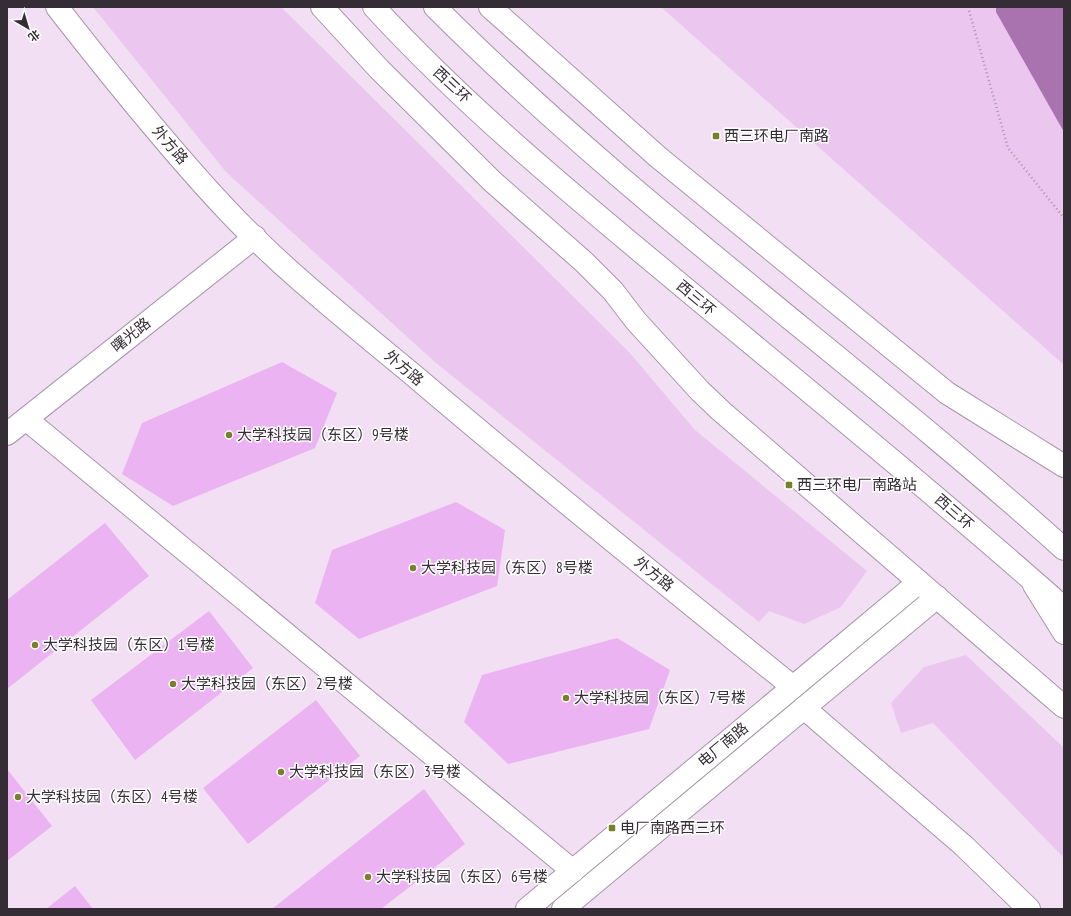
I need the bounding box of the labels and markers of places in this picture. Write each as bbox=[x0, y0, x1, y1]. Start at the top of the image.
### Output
place label: 西三环电厂南路 bbox=[724, 126, 829, 145]
marker: 西三环电厂南路 bbox=[711, 131, 721, 141]
place label: 大学科技园（东区）9号楼 bbox=[237, 425, 409, 444]
marker: 大学科技园（东区）9号楼 bbox=[224, 430, 234, 440]
place label: 西三环电厂南路站 bbox=[797, 475, 917, 494]
marker: 西三环电厂南路站 bbox=[784, 480, 794, 490]
place label: 大学科技园（东区）8号楼 bbox=[421, 558, 593, 577]
marker: 大学科技园（东区）8号楼 bbox=[408, 563, 418, 573]
place label: 大学科技园（东区）1号楼 bbox=[43, 635, 215, 654]
marker: 大学科技园（东区）1号楼 bbox=[30, 640, 40, 650]
place label: 大学科技园（东区）2号楼 bbox=[181, 674, 353, 693]
marker: 大学科技园（东区）2号楼 bbox=[168, 679, 178, 689]
place label: 大学科技园（东区）7号楼 bbox=[574, 688, 746, 707]
marker: 大学科技园（东区）7号楼 bbox=[561, 693, 571, 703]
place label: 大学科技园（东区）3号楼 bbox=[289, 762, 461, 781]
marker: 大学科技园（东区）3号楼 bbox=[276, 767, 286, 777]
place label: 大学科技园（东区）4号楼 bbox=[26, 787, 198, 806]
marker: 大学科技园（东区）4号楼 bbox=[13, 792, 23, 802]
place label: 电厂南路西三环 bbox=[620, 818, 725, 837]
marker: 电厂南路西三环 bbox=[607, 823, 617, 833]
place label: 大学科技园（东区）6号楼 bbox=[376, 867, 548, 886]
marker: 大学科技园（东区）6号楼 bbox=[363, 872, 373, 882]

